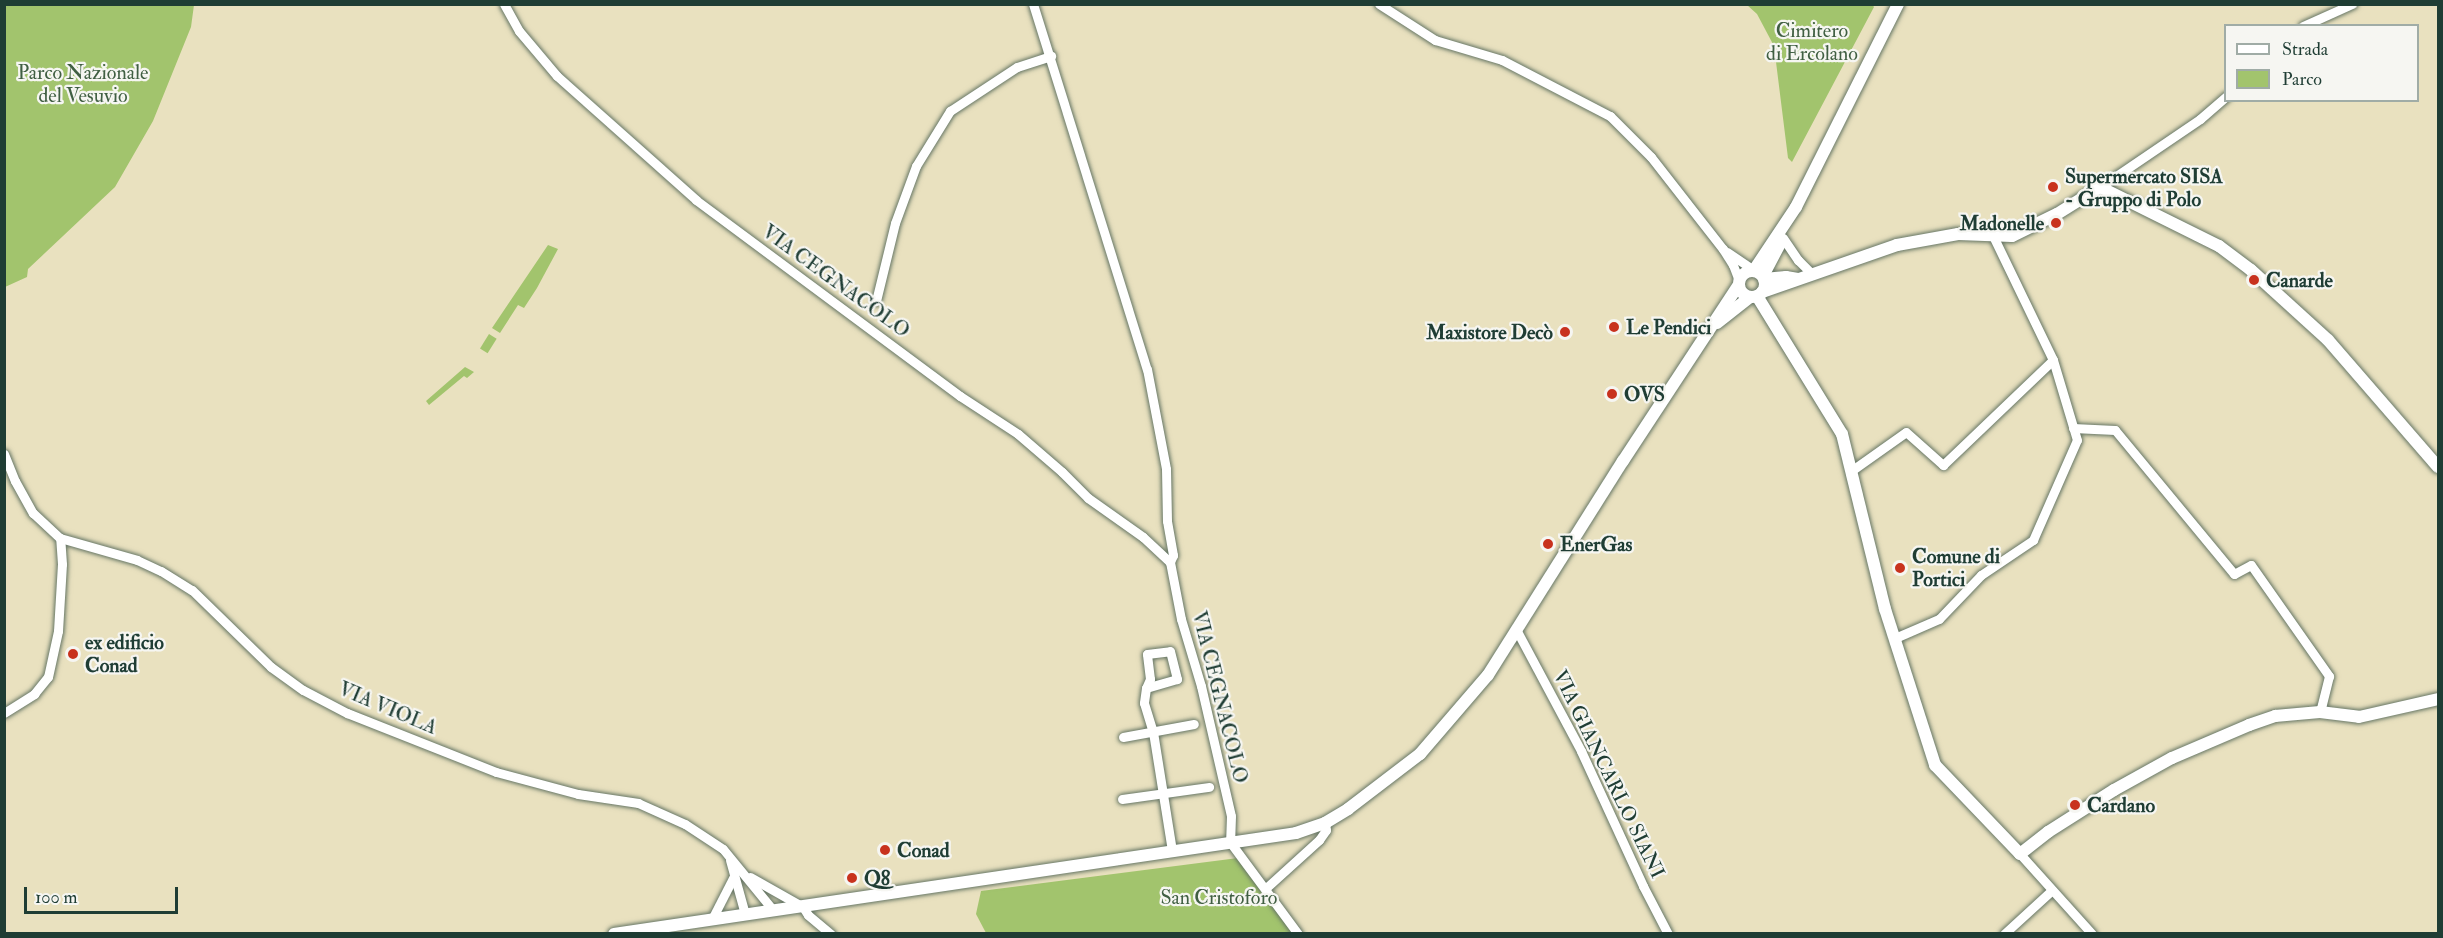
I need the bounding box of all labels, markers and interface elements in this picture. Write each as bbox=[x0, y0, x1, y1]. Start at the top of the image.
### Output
park label: Cimitero di Ercolano bbox=[1766, 19, 1858, 66]
legend bbox=[2224, 24, 2419, 102]
text: Strada bbox=[2282, 38, 2328, 61]
park label: Parco Nazionale del Vesuvio bbox=[18, 60, 148, 107]
text: Parco bbox=[2282, 68, 2322, 91]
place label: Supermercato SISA - Gruppo di Polo bbox=[2065, 164, 2223, 211]
marker: Supermercato SISA - Gruppo di Polo bbox=[2046, 180, 2060, 194]
place label: Madonelle bbox=[1960, 211, 2044, 235]
marker: Madonelle bbox=[2049, 216, 2063, 230]
street label: VIA CEGNACOLO bbox=[758, 219, 914, 343]
place label: Canarde bbox=[2266, 268, 2333, 292]
marker: Canarde bbox=[2247, 273, 2261, 287]
place label: Le Pendici bbox=[1626, 315, 1711, 339]
place label: Maxistore Decò bbox=[1426, 320, 1553, 344]
marker: Le Pendici bbox=[1607, 320, 1621, 334]
marker: Maxistore Decò bbox=[1558, 325, 1572, 339]
place label: OVS bbox=[1624, 382, 1665, 406]
marker: OVS bbox=[1605, 387, 1619, 401]
place label: EnerGas bbox=[1560, 532, 1632, 556]
marker: EnerGas bbox=[1541, 537, 1555, 551]
place label: Comune di Portici bbox=[1912, 544, 2000, 591]
marker: Comune di Portici bbox=[1893, 561, 1907, 575]
street label: VIA CEGNACOLO bbox=[1187, 609, 1253, 785]
place label: ex edificio Conad bbox=[85, 630, 164, 677]
marker: ex edificio Conad bbox=[66, 647, 80, 661]
street label: VIA GIANCARLO SIANI bbox=[1548, 666, 1670, 882]
street label: VIA VIOLA bbox=[335, 676, 441, 740]
place label: Cardano bbox=[2087, 793, 2155, 817]
marker: Cardano bbox=[2068, 798, 2082, 812]
place label: Conad bbox=[897, 838, 950, 862]
marker: Conad bbox=[878, 843, 892, 857]
place label: Q8 bbox=[864, 866, 890, 890]
marker: Q8 bbox=[845, 871, 859, 885]
scale bar bbox=[27, 875, 182, 913]
park label: San Cristoforo bbox=[1161, 885, 1277, 909]
text: 100 m bbox=[35, 886, 78, 909]

